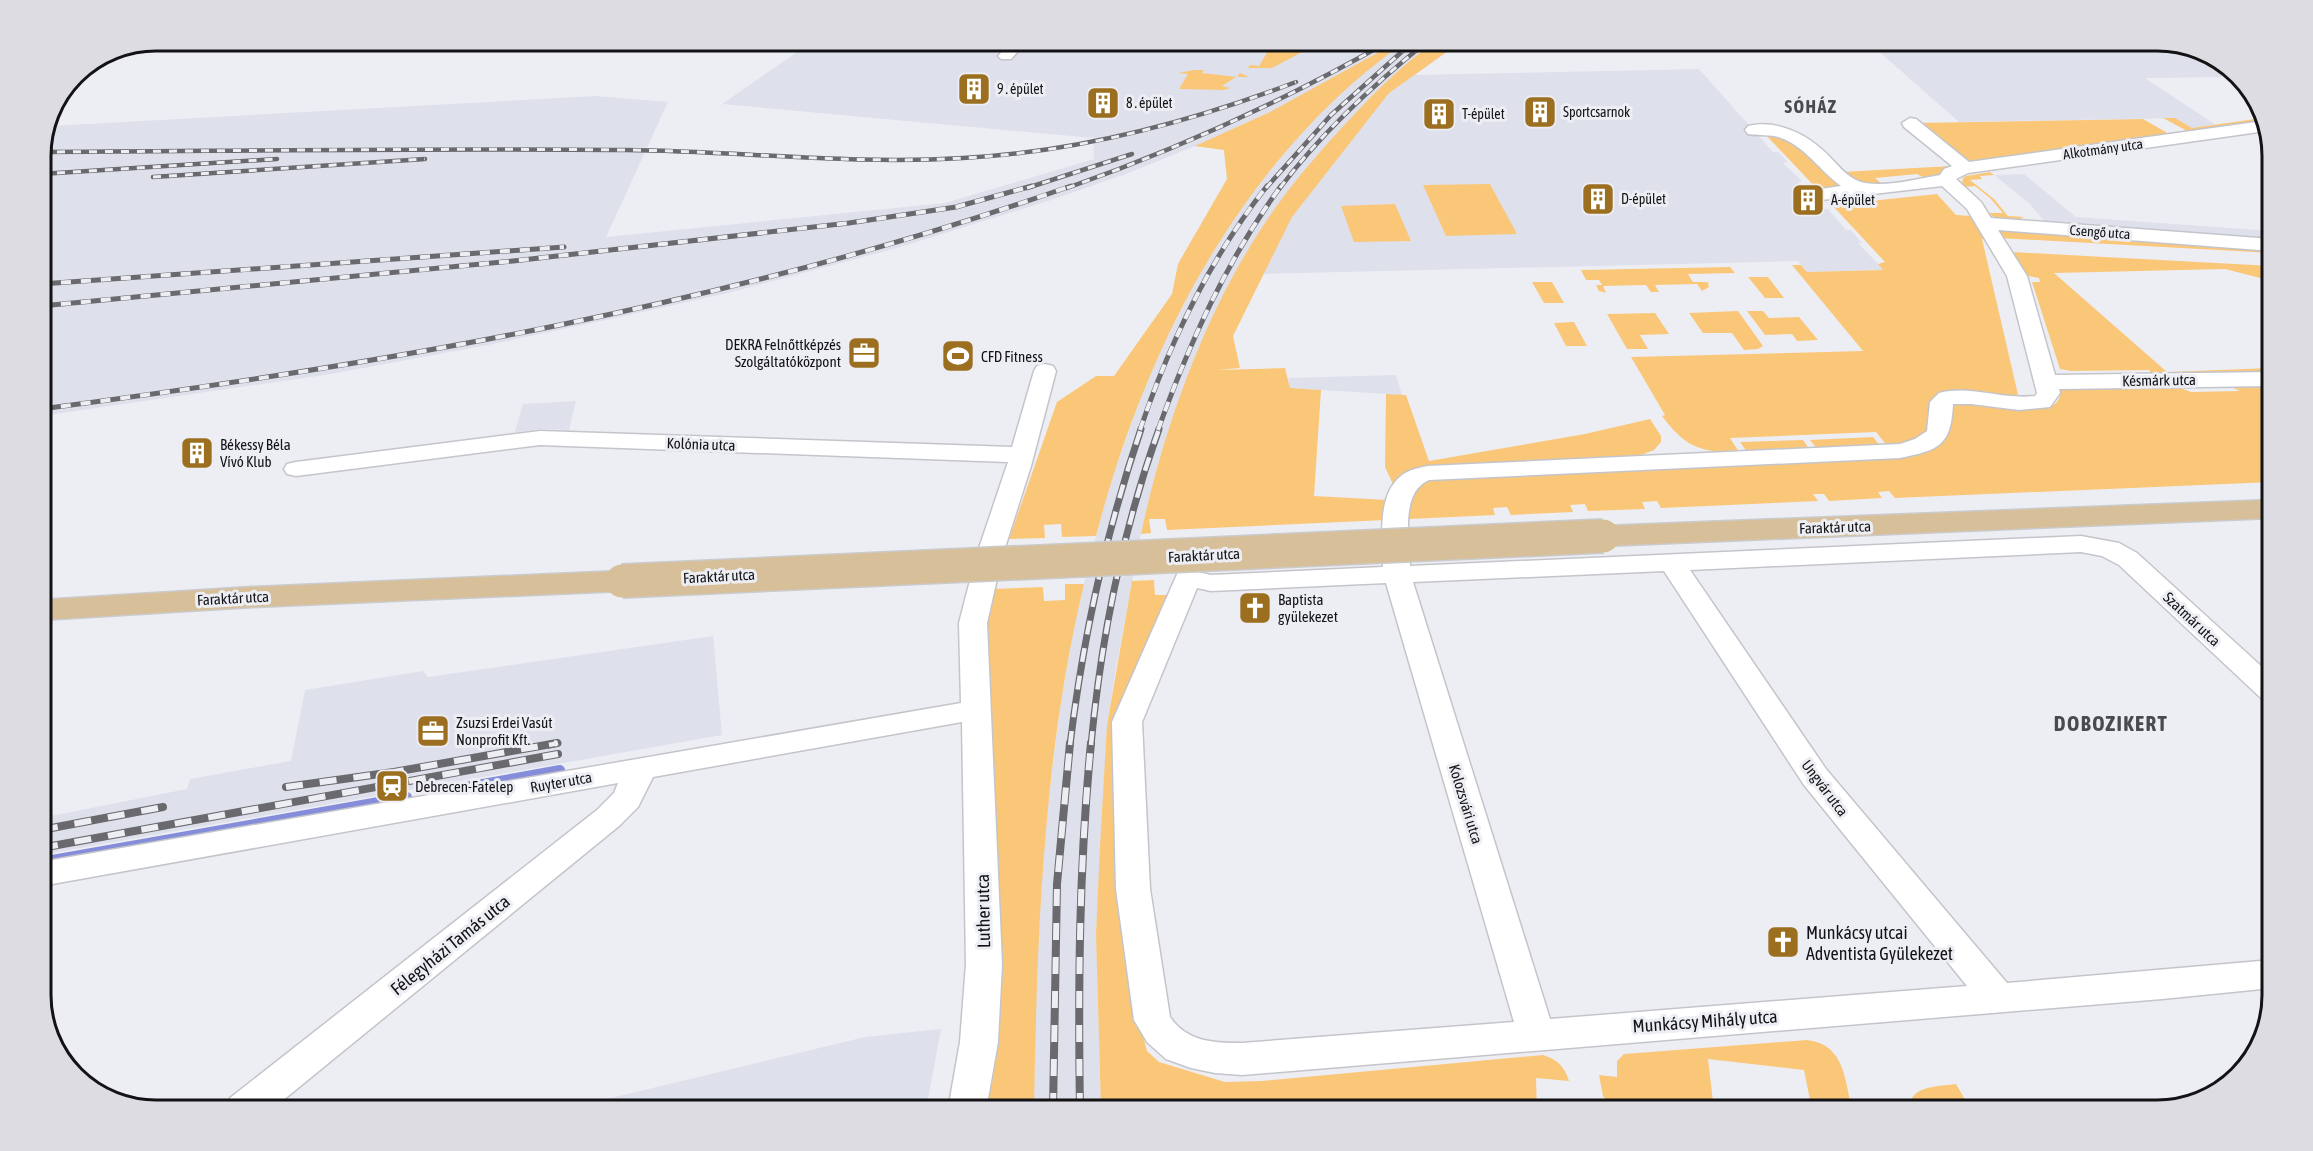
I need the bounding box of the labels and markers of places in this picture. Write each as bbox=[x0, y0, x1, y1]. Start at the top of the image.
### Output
building icon: 9 . épület bbox=[956, 71, 992, 107]
place label: 9 . épület bbox=[997, 81, 1044, 97]
building icon: 8 . épület bbox=[1085, 85, 1121, 121]
building icon: Sportcsarnok bbox=[1522, 94, 1558, 130]
place label: 8 . épület bbox=[1126, 95, 1173, 111]
building icon: T-épület bbox=[1421, 96, 1457, 132]
place label: Sportcsarnok bbox=[1563, 104, 1630, 120]
place label: T-épület bbox=[1462, 106, 1505, 122]
building icon: D-épület bbox=[1580, 181, 1616, 217]
building icon: A-épület bbox=[1790, 182, 1826, 218]
place label: D-épület bbox=[1621, 191, 1666, 207]
place label: A-épület bbox=[1831, 192, 1875, 208]
office icon: DEKRA Felnőttképzés Szolgáltatóközpont bbox=[846, 335, 882, 371]
place label: DEKRA Felnőttképzés Szolgáltatóközpont bbox=[725, 336, 841, 370]
sports icon: CFD Fitness bbox=[940, 338, 976, 374]
place label: CFD Fitness bbox=[981, 348, 1043, 365]
building icon: Békessy Béla Vívó Klub bbox=[179, 435, 215, 471]
place label: Békessy Béla Vívó Klub bbox=[220, 436, 291, 470]
church icon: Baptista gyülekezet bbox=[1237, 590, 1273, 626]
place label: Baptista gyülekezet bbox=[1278, 591, 1338, 625]
office icon: Zsuzsi Erdei Vasút Nonprofit Kft. bbox=[415, 713, 451, 749]
place label: Zsuzsi Erdei Vasút Nonprofit Kft. bbox=[456, 714, 552, 748]
station icon: Debrecen-Fatelep bbox=[374, 768, 410, 804]
place label: Debrecen-Fatelep bbox=[415, 778, 513, 795]
place label: Munkácsy utcai Adventista Gyülekezet bbox=[1806, 922, 1953, 964]
church icon: Munkácsy utcai Adventista Gyülekezet bbox=[1765, 924, 1801, 960]

